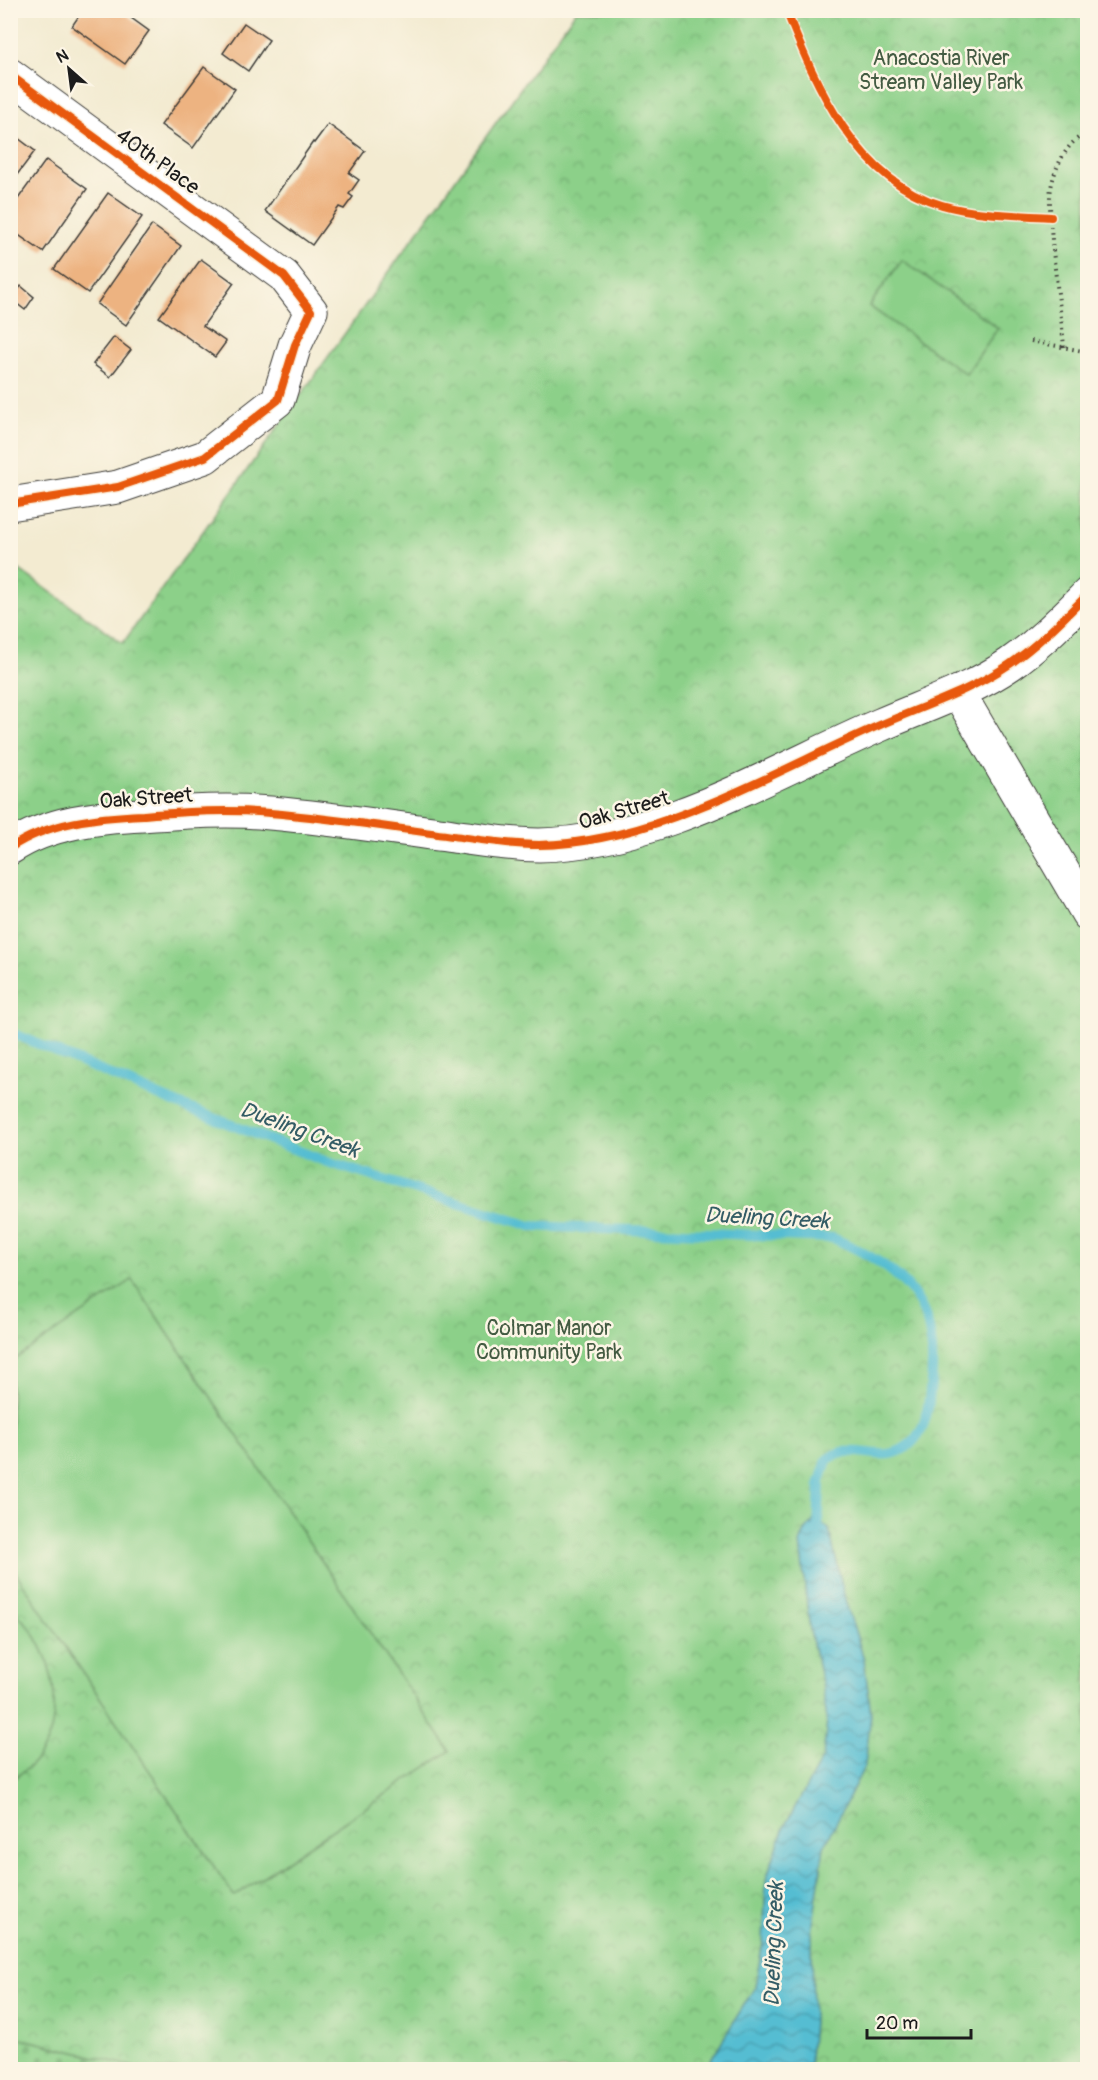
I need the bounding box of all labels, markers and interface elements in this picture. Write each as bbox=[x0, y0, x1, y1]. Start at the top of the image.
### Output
north arrow bbox=[39, 39, 99, 99]
text: N bbox=[53, 45, 72, 68]
park label: Anacostia River Stream Valley Park bbox=[859, 45, 1023, 96]
street label: 40th Place bbox=[111, 122, 205, 201]
street label: Oak Street bbox=[99, 782, 194, 815]
street label: Oak Street bbox=[576, 784, 673, 836]
water label: Dueling Creek bbox=[236, 1096, 365, 1165]
water label: Dueling Creek bbox=[704, 1201, 832, 1235]
park label: Colmar Manor Community Park bbox=[476, 1315, 622, 1366]
water label: Dueling Creek bbox=[758, 1880, 790, 2007]
scale bar bbox=[867, 2002, 970, 2040]
text: 20 m bbox=[876, 2012, 918, 2035]

